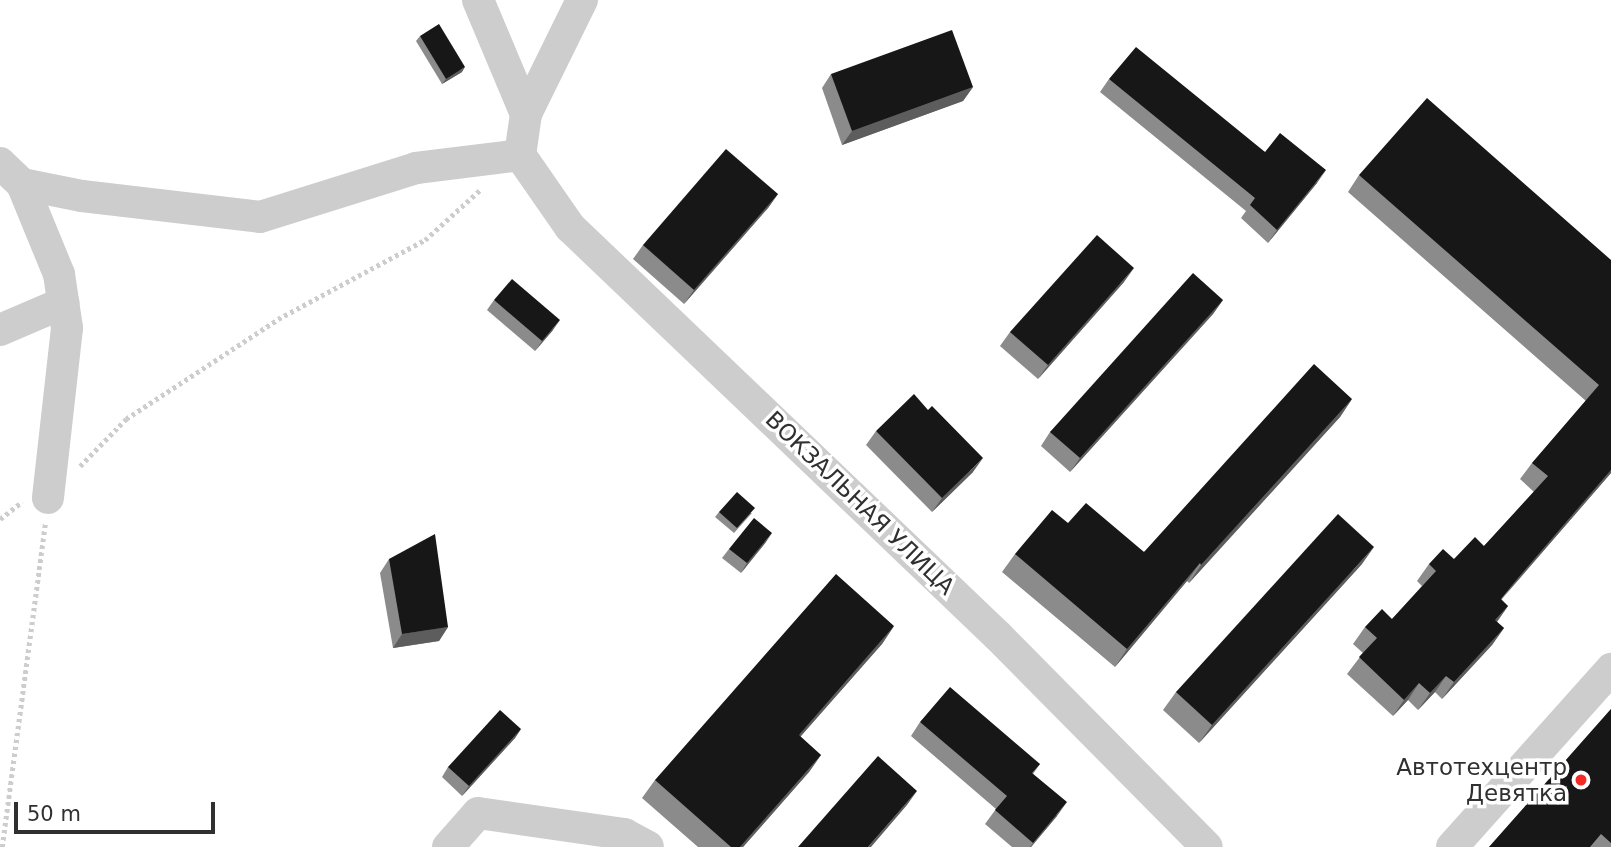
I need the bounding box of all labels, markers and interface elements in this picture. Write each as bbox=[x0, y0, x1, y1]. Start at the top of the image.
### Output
street label: ВОКЗАЛЬНАЯ УЛИЦА bbox=[760, 405, 960, 601]
place label: Автотехцентр Девятка bbox=[1396, 753, 1567, 807]
marker: Автотехцентр Девятка bbox=[1573, 772, 1589, 788]
scale bar bbox=[18, 788, 219, 832]
text: 50 m bbox=[27, 802, 81, 826]

